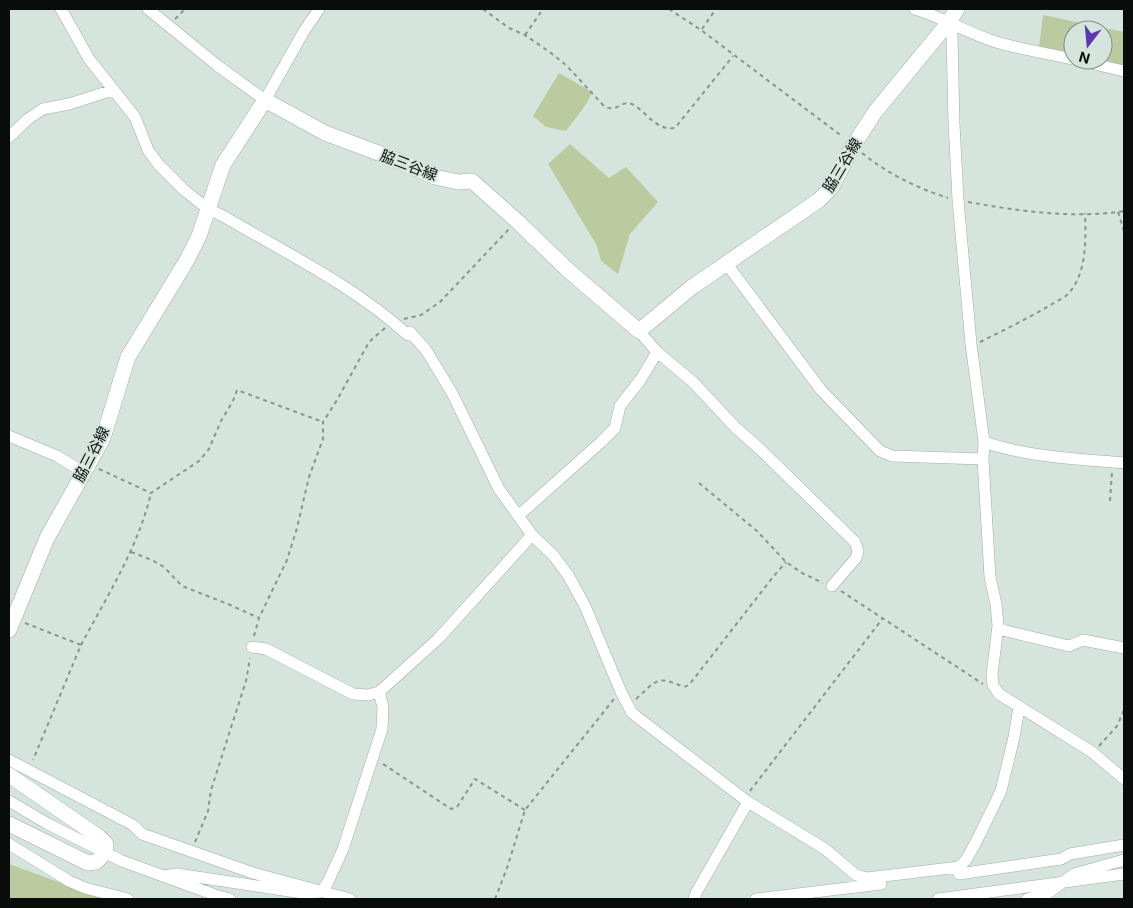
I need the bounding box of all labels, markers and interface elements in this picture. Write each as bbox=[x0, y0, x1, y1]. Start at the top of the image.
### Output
north arrow bbox=[1063, 20, 1113, 70]
text: N bbox=[1077, 48, 1092, 68]
street label: 脇三谷線 bbox=[818, 134, 866, 196]
street label: 脇三谷線 bbox=[378, 145, 440, 185]
street label: 脇三谷線 bbox=[69, 423, 113, 485]

